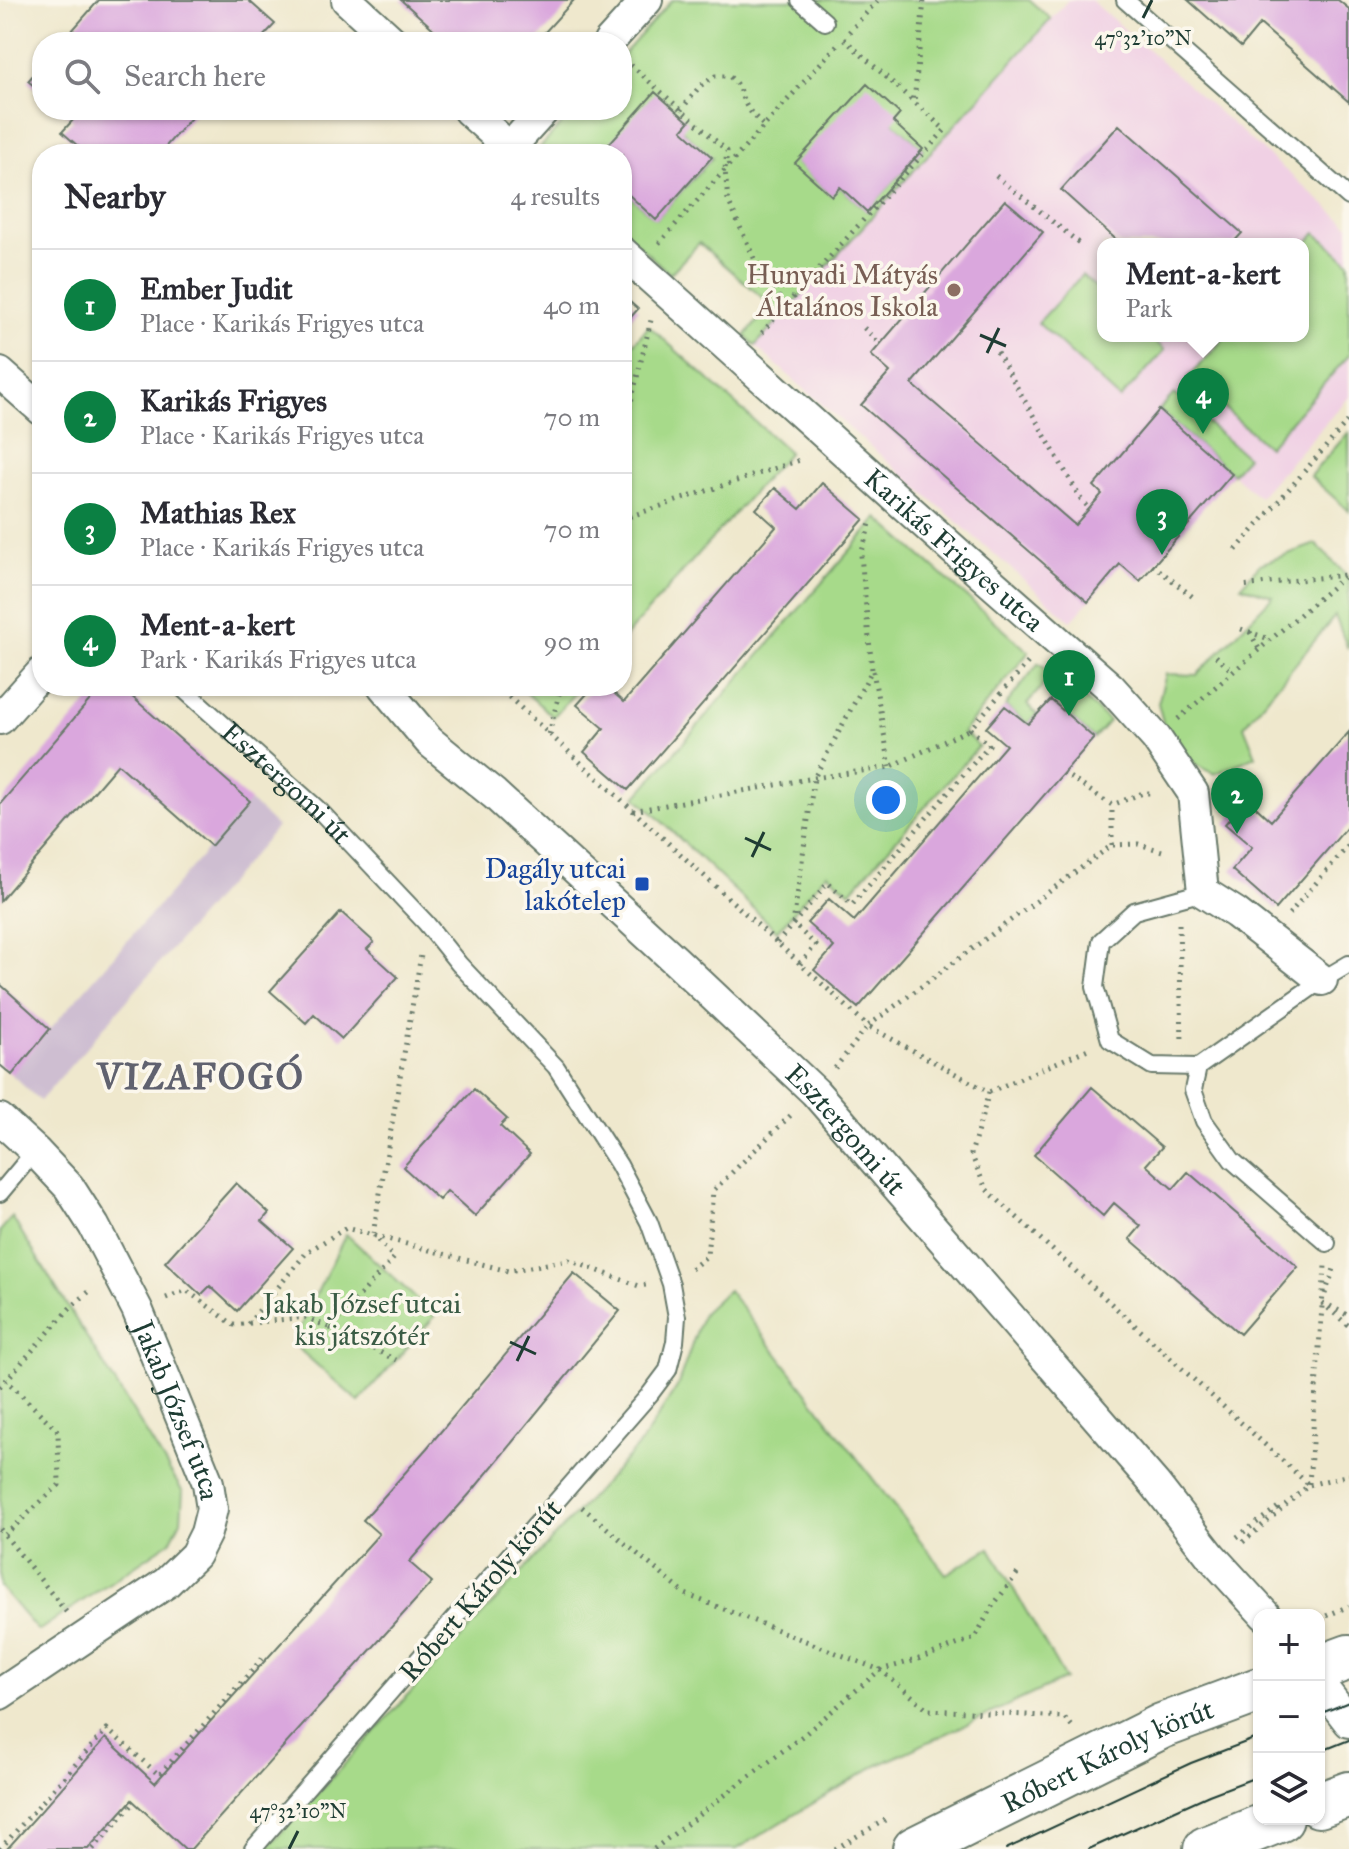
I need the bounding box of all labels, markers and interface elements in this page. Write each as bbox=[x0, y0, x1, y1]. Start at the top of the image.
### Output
text: 47°32'10"N bbox=[1095, 26, 1191, 50]
search box bbox=[32, 32, 632, 120]
icon: search bbox=[60, 54, 104, 98]
text: Search here bbox=[124, 58, 266, 94]
text: Nearby bbox=[64, 176, 166, 217]
text: 4 results bbox=[511, 180, 600, 212]
popup bbox=[1097, 238, 1309, 342]
text: Ment-a-kert bbox=[1125, 256, 1281, 292]
place label: Hunyadi Mátyás Általános Iskola bbox=[746, 257, 938, 324]
text: Ember Judit bbox=[140, 271, 293, 307]
marker: Hunyadi Mátyás Általános Iskola bbox=[945, 281, 963, 299]
text: 1 bbox=[85, 289, 95, 321]
text: 40 m bbox=[543, 289, 600, 321]
text: Park bbox=[1125, 292, 1172, 324]
text: Place · Karikás Frigyes utca bbox=[140, 307, 424, 339]
pin: 4 bbox=[1177, 368, 1229, 434]
text: Karikás Frigyes bbox=[140, 383, 327, 419]
text: 2 bbox=[84, 401, 96, 433]
text: 70 m bbox=[544, 401, 600, 433]
text: Place · Karikás Frigyes utca bbox=[140, 419, 424, 451]
street label: Karikás Frigyes utca bbox=[857, 461, 1051, 639]
pin: 3 bbox=[1136, 489, 1188, 555]
text: Mathias Rex bbox=[140, 495, 296, 531]
text: 3 bbox=[85, 513, 95, 545]
text: 70 m bbox=[544, 513, 600, 545]
text: Place · Karikás Frigyes utca bbox=[140, 531, 424, 563]
text: Ment-a-kert bbox=[140, 607, 295, 643]
text: 4 bbox=[83, 625, 97, 657]
text: 90 m bbox=[543, 625, 600, 657]
text: Park · Karikás Frigyes utca bbox=[140, 643, 417, 675]
pin: 1 bbox=[1043, 650, 1095, 716]
street label: Esztergomi út bbox=[214, 714, 359, 852]
pin: 2 bbox=[1211, 768, 1263, 834]
your location bbox=[866, 780, 906, 820]
place label: Dagály utcai lakótelep bbox=[485, 851, 626, 918]
marker: Dagály utcai lakótelep bbox=[633, 875, 651, 893]
district label: VIZAFOGÓ bbox=[96, 1053, 305, 1099]
street label: Esztergomi út bbox=[778, 1056, 914, 1203]
park label: Jakab József utcai kis játszótér bbox=[260, 1286, 462, 1353]
street label: Jakab József utca bbox=[124, 1313, 227, 1502]
street label: Róbert Károly körút bbox=[392, 1492, 569, 1689]
map controls bbox=[1253, 1609, 1325, 1825]
button: + bbox=[1253, 1609, 1325, 1681]
button: − bbox=[1253, 1681, 1325, 1753]
street label: Róbert Károly körút bbox=[996, 1691, 1218, 1821]
button: layers bbox=[1253, 1753, 1325, 1825]
text: 47°32'10"N bbox=[250, 1799, 346, 1823]

